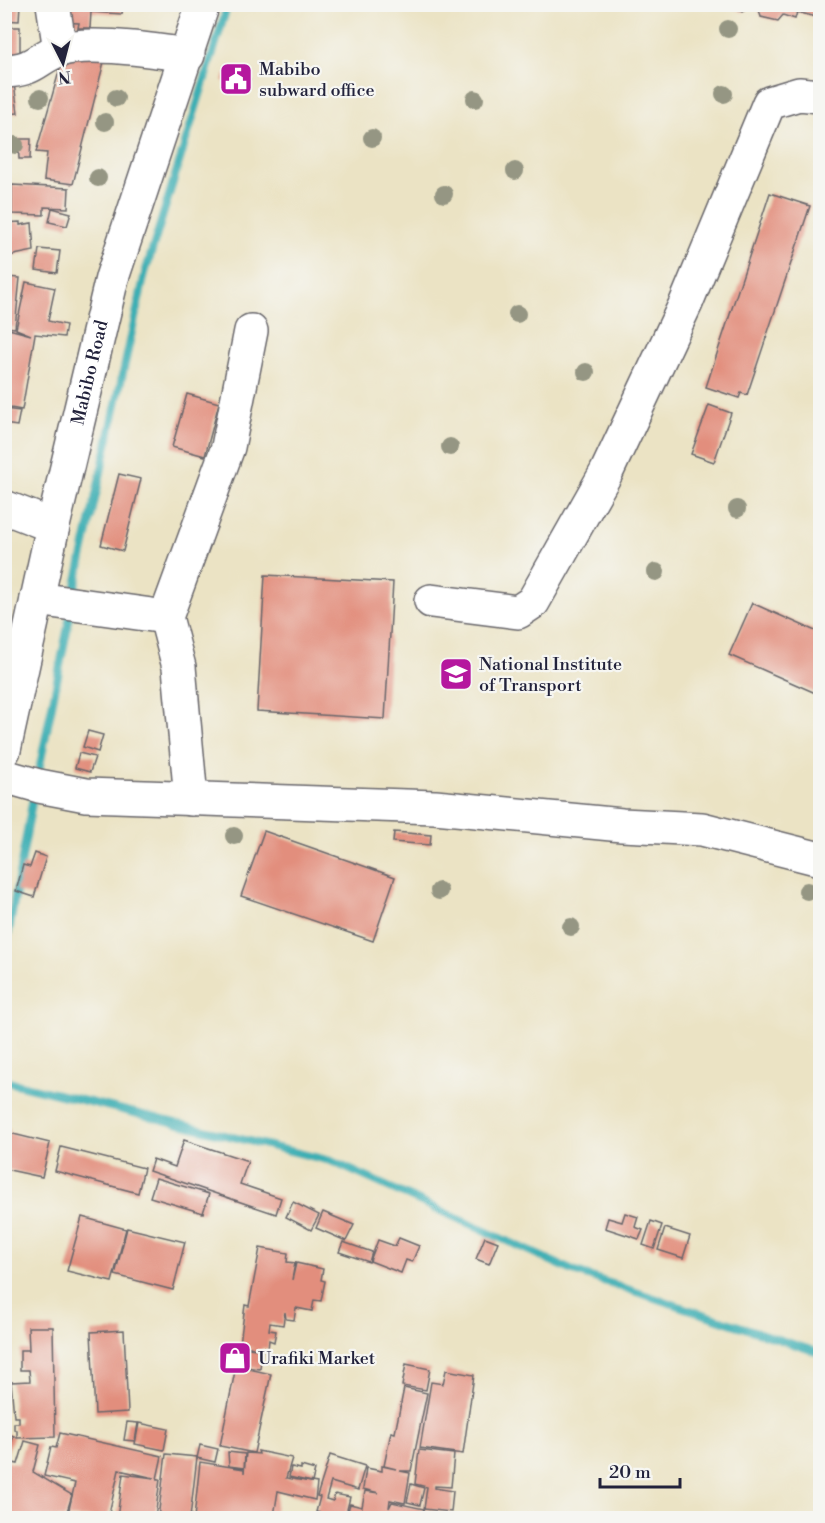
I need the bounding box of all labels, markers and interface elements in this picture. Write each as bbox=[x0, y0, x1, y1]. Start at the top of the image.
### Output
north arrow bbox=[33, 33, 93, 93]
place label: Mabibo subward office bbox=[259, 58, 375, 102]
public building icon: Mabibo subward office bbox=[218, 61, 254, 97]
text: N bbox=[57, 66, 72, 88]
street label: Mabibo Road bbox=[66, 317, 114, 427]
place label: National Institute of Transport bbox=[479, 653, 622, 697]
school or university icon: National Institute of Transport bbox=[438, 656, 474, 692]
shop icon: Urafiki Market bbox=[217, 1340, 253, 1376]
place label: Urafiki Market bbox=[258, 1347, 376, 1370]
scale bar bbox=[600, 1451, 680, 1489]
text: 20 m bbox=[609, 1461, 651, 1484]

